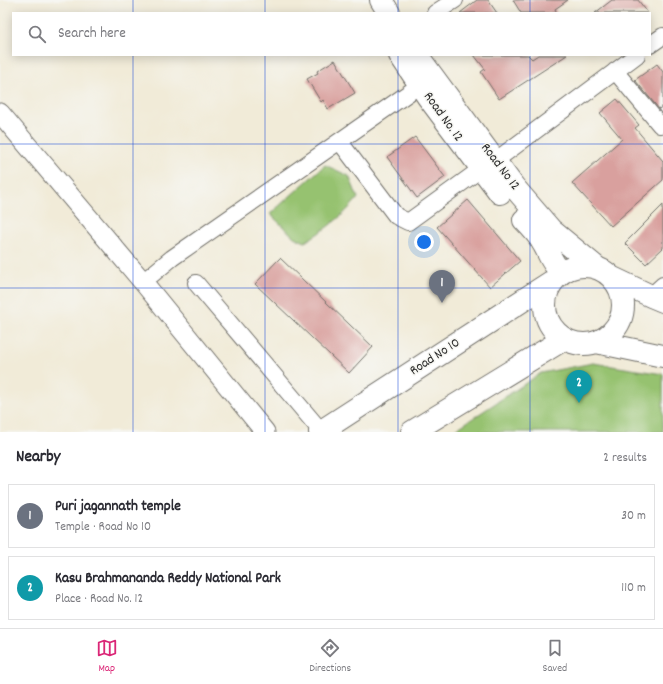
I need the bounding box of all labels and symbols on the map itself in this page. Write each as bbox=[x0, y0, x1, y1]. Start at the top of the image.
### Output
street label: Road No. 12 bbox=[418, 88, 468, 146]
street label: Road No 12 bbox=[475, 139, 525, 195]
your location bbox=[414, 232, 434, 252]
pin: 1 bbox=[429, 270, 455, 303]
street label: Road No 10 bbox=[406, 333, 464, 381]
pin: 2 bbox=[566, 370, 592, 403]

